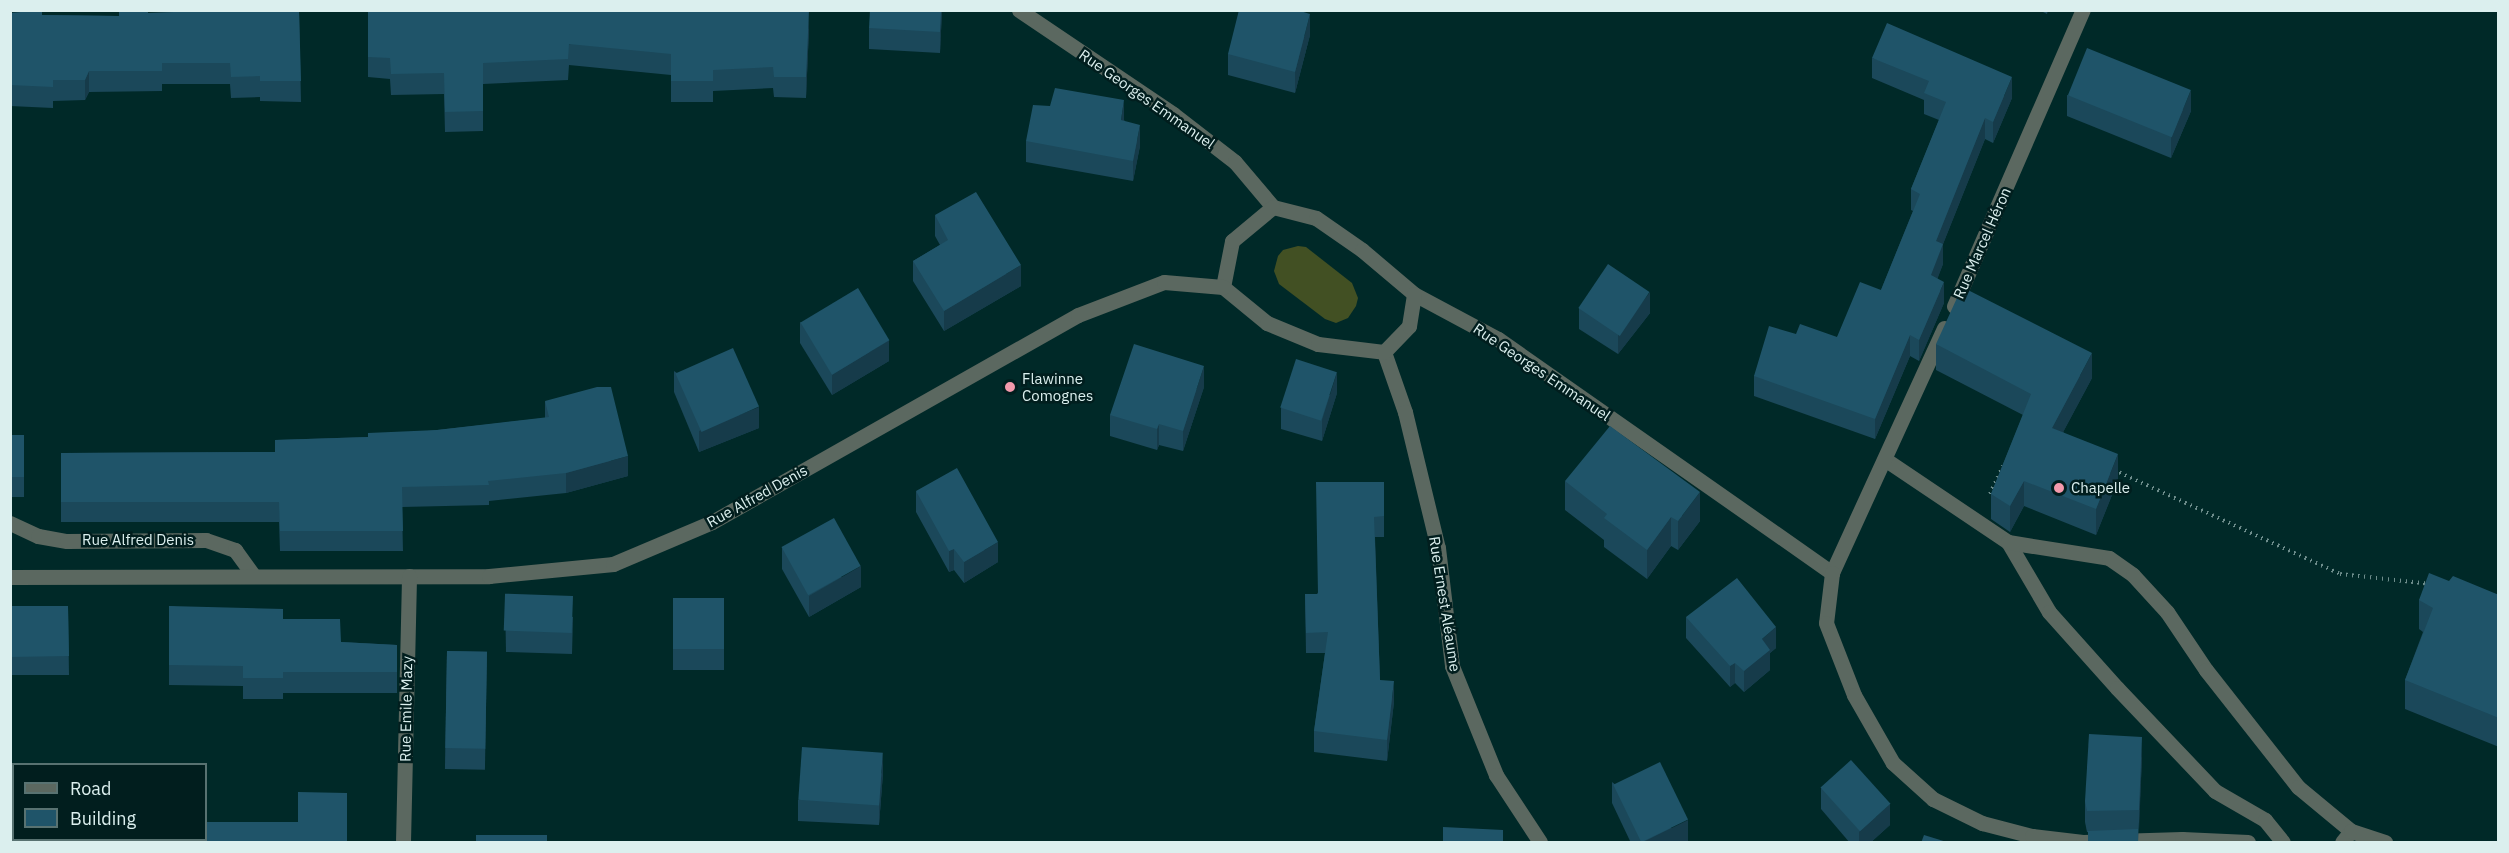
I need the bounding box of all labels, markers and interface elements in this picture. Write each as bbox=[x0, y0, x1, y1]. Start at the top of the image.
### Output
street label: Rue Georges Emmanuel bbox=[1076, 45, 1218, 153]
street label: Rue Marcel Héron bbox=[1949, 185, 2015, 301]
street label: Rue Georges Emmanuel bbox=[1470, 319, 1614, 425]
place label: Flawinne Comognes bbox=[1022, 369, 1093, 404]
marker: Flawinne Comognes bbox=[1003, 380, 1017, 394]
street label: Rue Alfred Denis bbox=[704, 461, 810, 531]
place label: Chapelle bbox=[2071, 479, 2130, 497]
marker: Chapelle bbox=[2052, 481, 2066, 495]
street label: Rue Alfred Denis bbox=[82, 531, 194, 549]
street label: Rue Ernest Aléaume bbox=[1425, 535, 1465, 673]
street label: Rue Emile Mazy bbox=[396, 656, 416, 762]
legend bbox=[12, 763, 207, 841]
text: Road bbox=[70, 777, 111, 800]
text: Building bbox=[70, 807, 136, 830]

